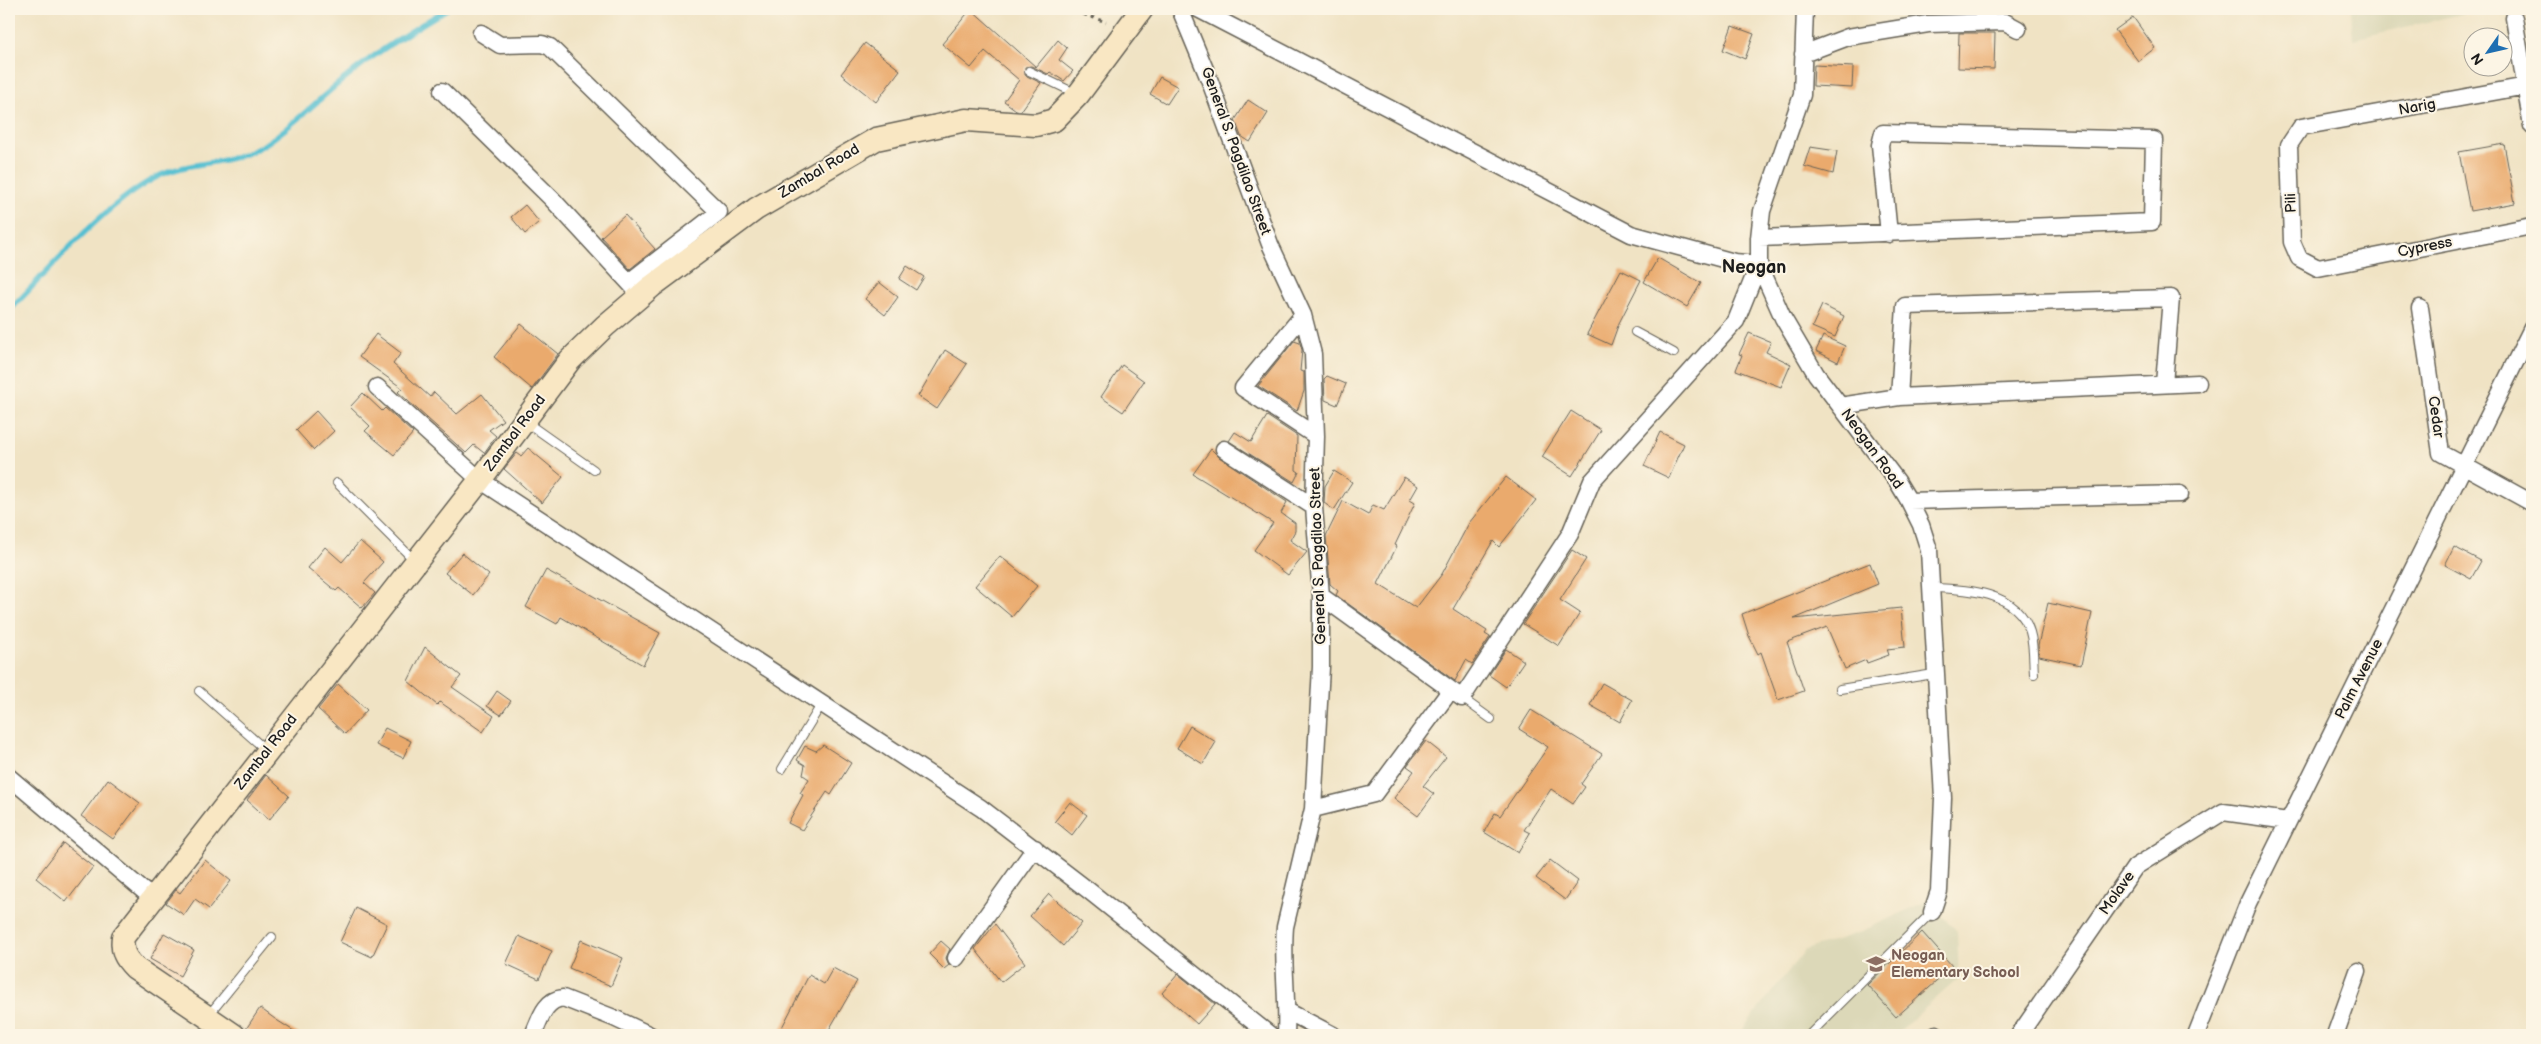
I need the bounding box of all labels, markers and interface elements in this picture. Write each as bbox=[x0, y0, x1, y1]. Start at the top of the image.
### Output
north arrow bbox=[2464, 28, 2514, 78]
text: N bbox=[2468, 50, 2488, 68]
street label: General S. Pagdilao Street bbox=[1197, 64, 1275, 238]
street label: Narig bbox=[2397, 94, 2437, 120]
street label: Zambal Road bbox=[774, 139, 863, 203]
street label: Pili bbox=[2281, 193, 2301, 213]
street label: Cypress bbox=[2396, 232, 2454, 262]
district label: Neogan bbox=[1722, 257, 1786, 278]
street label: Zambal Road bbox=[479, 391, 550, 476]
street label: Cedar bbox=[2424, 395, 2448, 440]
street label: Neogan Road bbox=[1836, 405, 1908, 493]
street label: General S. Pagdilao Street bbox=[1305, 467, 1331, 645]
street label: Palm Avenue bbox=[2331, 636, 2387, 722]
street label: Zambal Road bbox=[230, 710, 301, 794]
street label: Molave bbox=[2095, 867, 2139, 919]
place label: Neogan Elementary School bbox=[1891, 946, 2019, 982]
school or university icon: Neogan Elementary School bbox=[1865, 953, 1887, 975]

